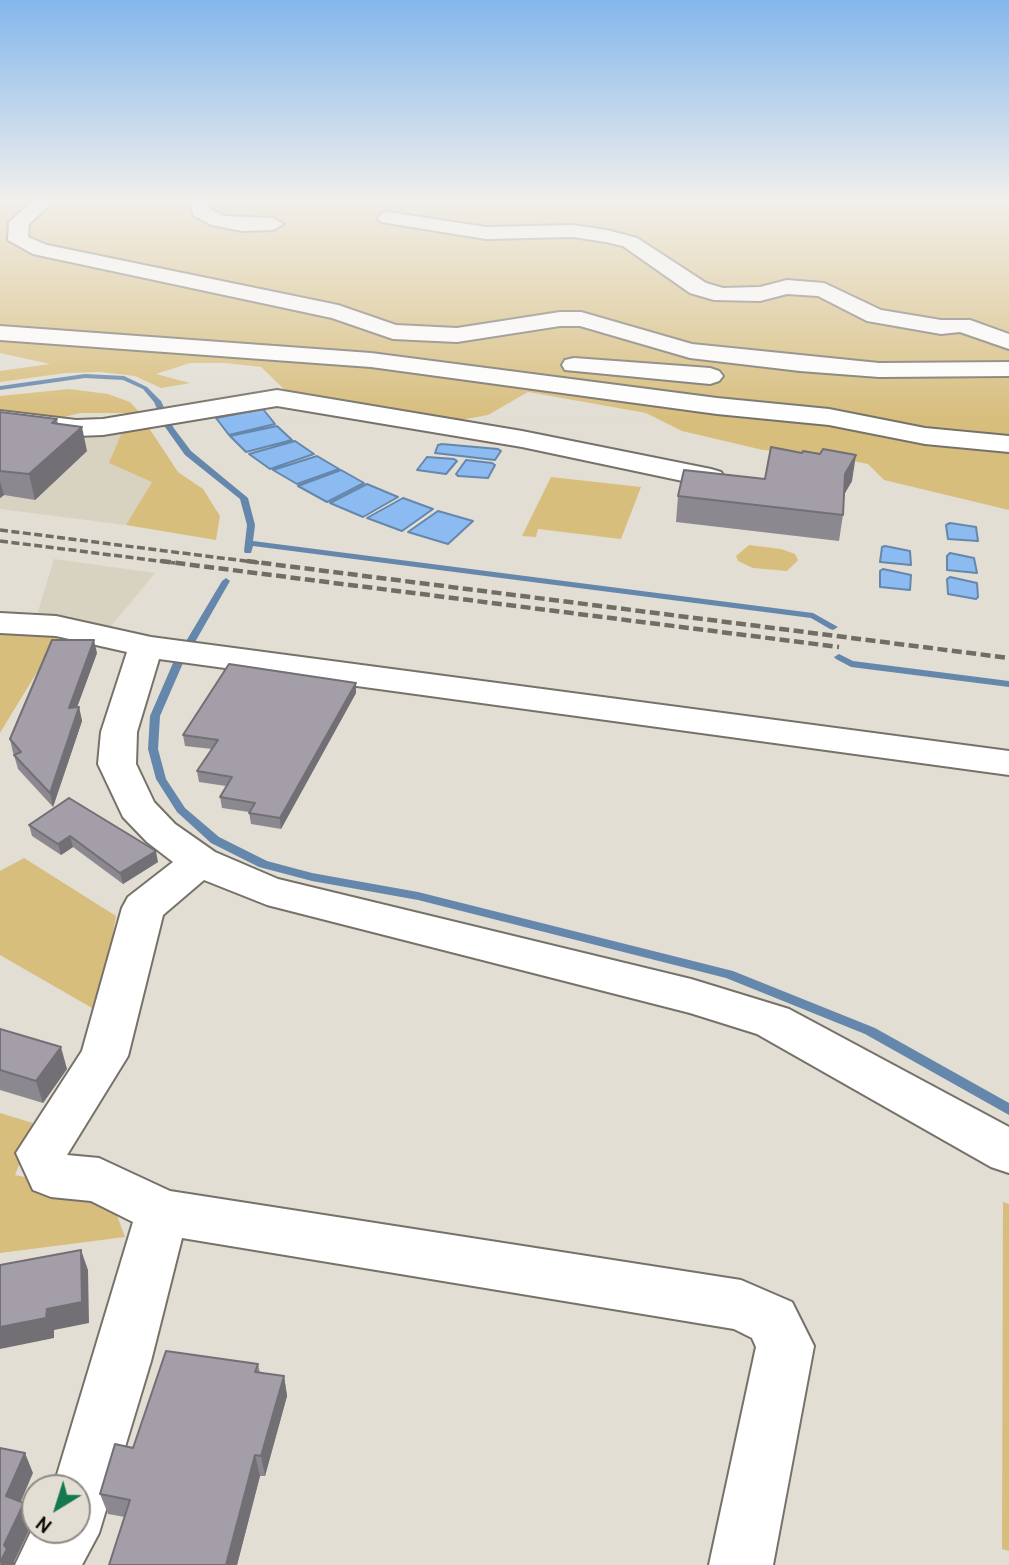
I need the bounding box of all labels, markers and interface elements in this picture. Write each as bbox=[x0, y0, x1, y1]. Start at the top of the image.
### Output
north arrow bbox=[21, 1474, 91, 1544]
text: N bbox=[32, 1511, 56, 1538]

